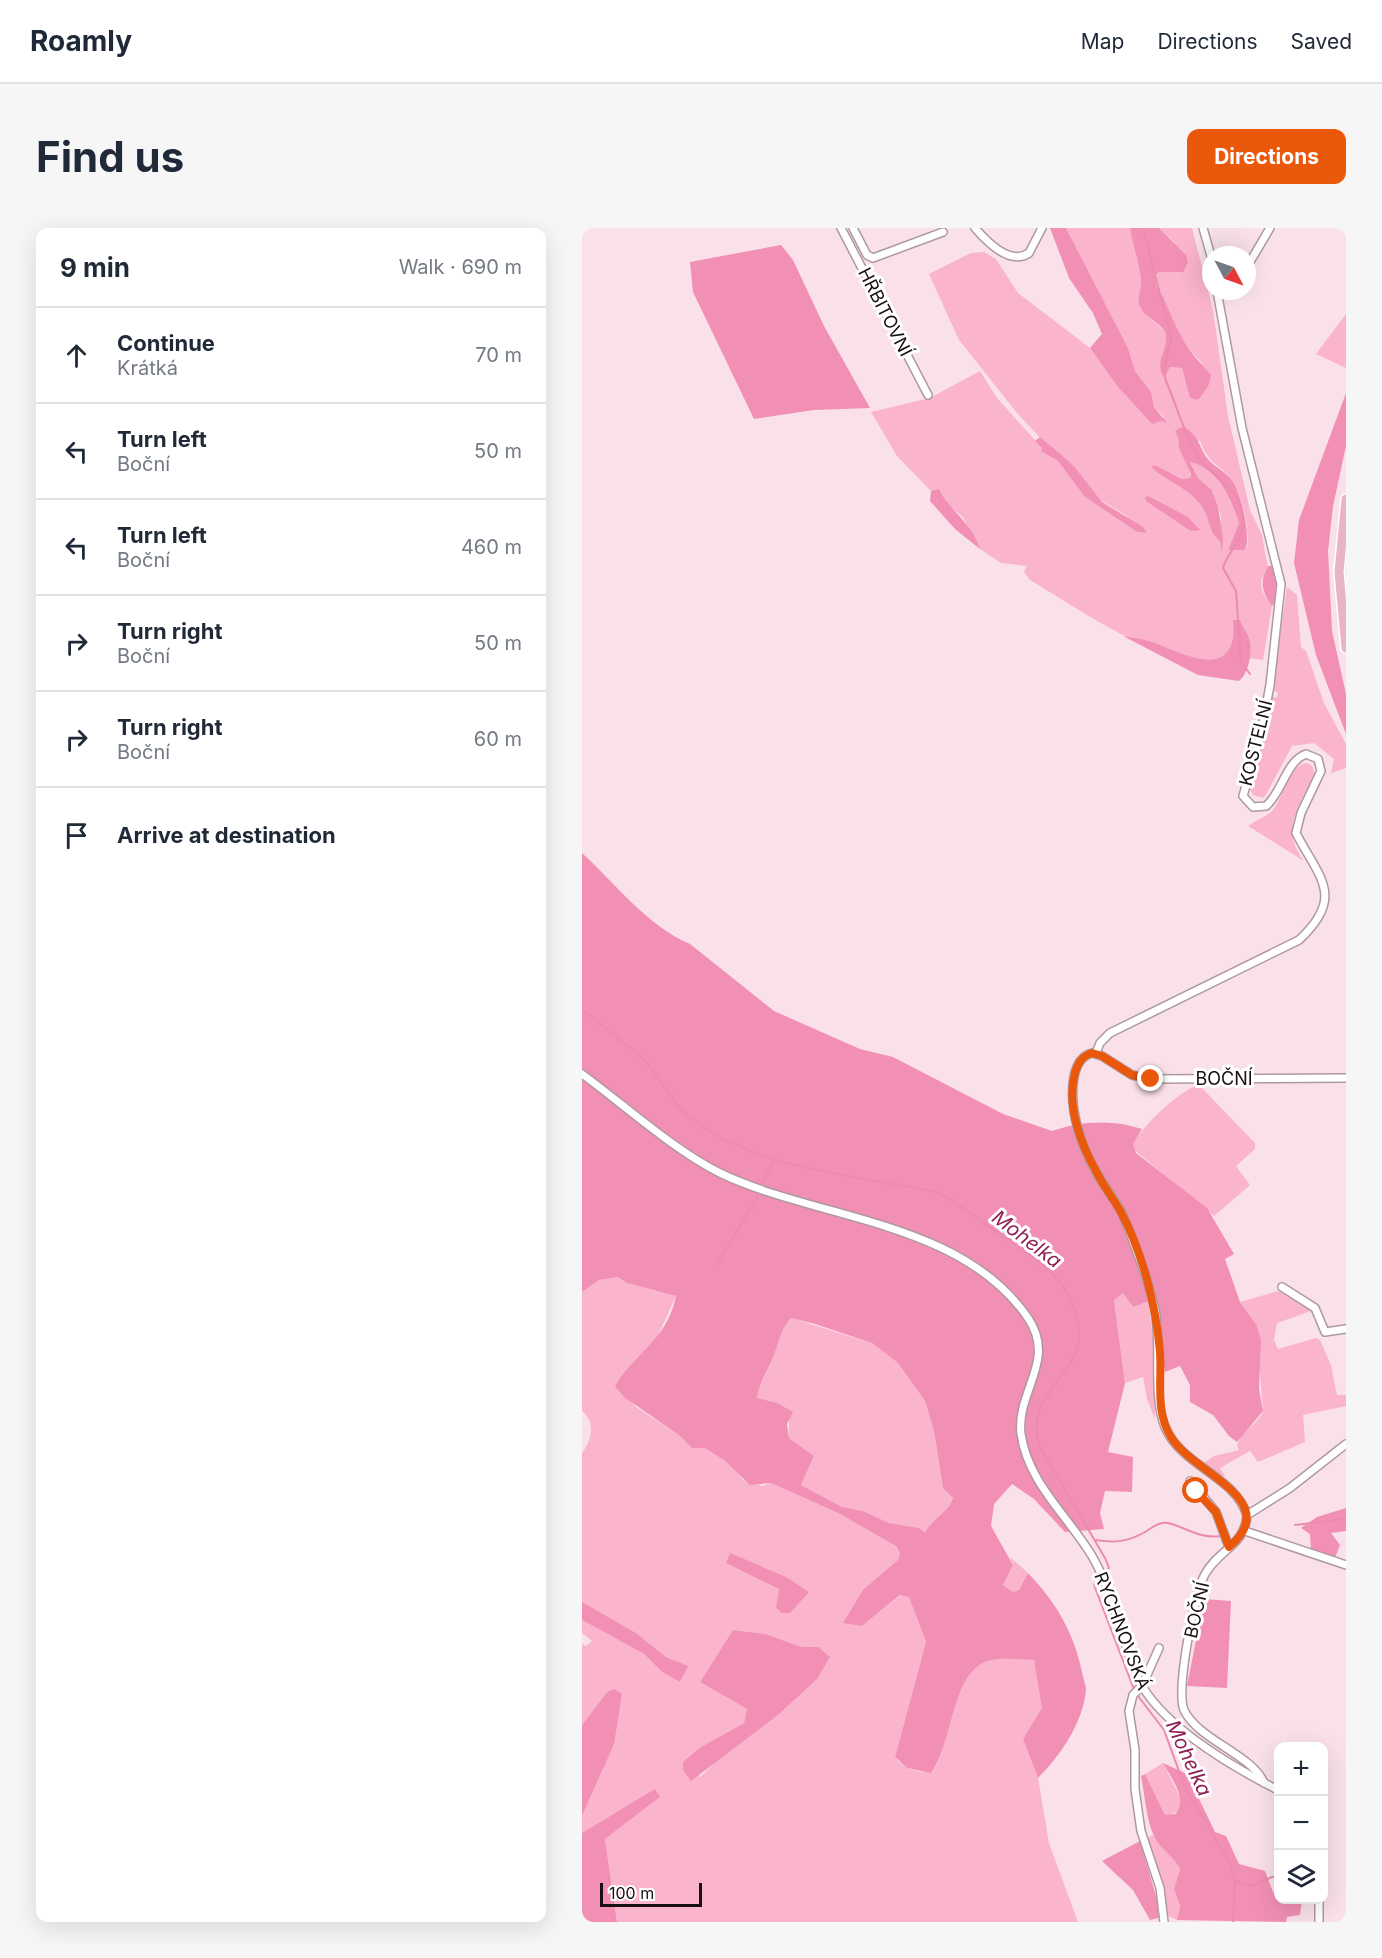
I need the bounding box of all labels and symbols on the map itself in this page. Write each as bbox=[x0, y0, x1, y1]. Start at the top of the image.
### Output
north arrow bbox=[1202, 246, 1256, 300]
street label: HŘBITOVNÍ bbox=[854, 263, 918, 360]
street label: KOSTELNÍ bbox=[1234, 697, 1276, 788]
route end bbox=[1137, 1065, 1163, 1091]
street label: BOČNÍ bbox=[1195, 1067, 1253, 1089]
water label: Mohelka bbox=[987, 1205, 1067, 1273]
route start bbox=[1182, 1477, 1208, 1503]
street label: RYCHNOVSKÁ bbox=[1090, 1569, 1156, 1693]
street label: BOČNÍ bbox=[1179, 1579, 1213, 1640]
water label: Mohelka bbox=[1161, 1716, 1217, 1800]
scale bar bbox=[600, 1880, 702, 1908]

